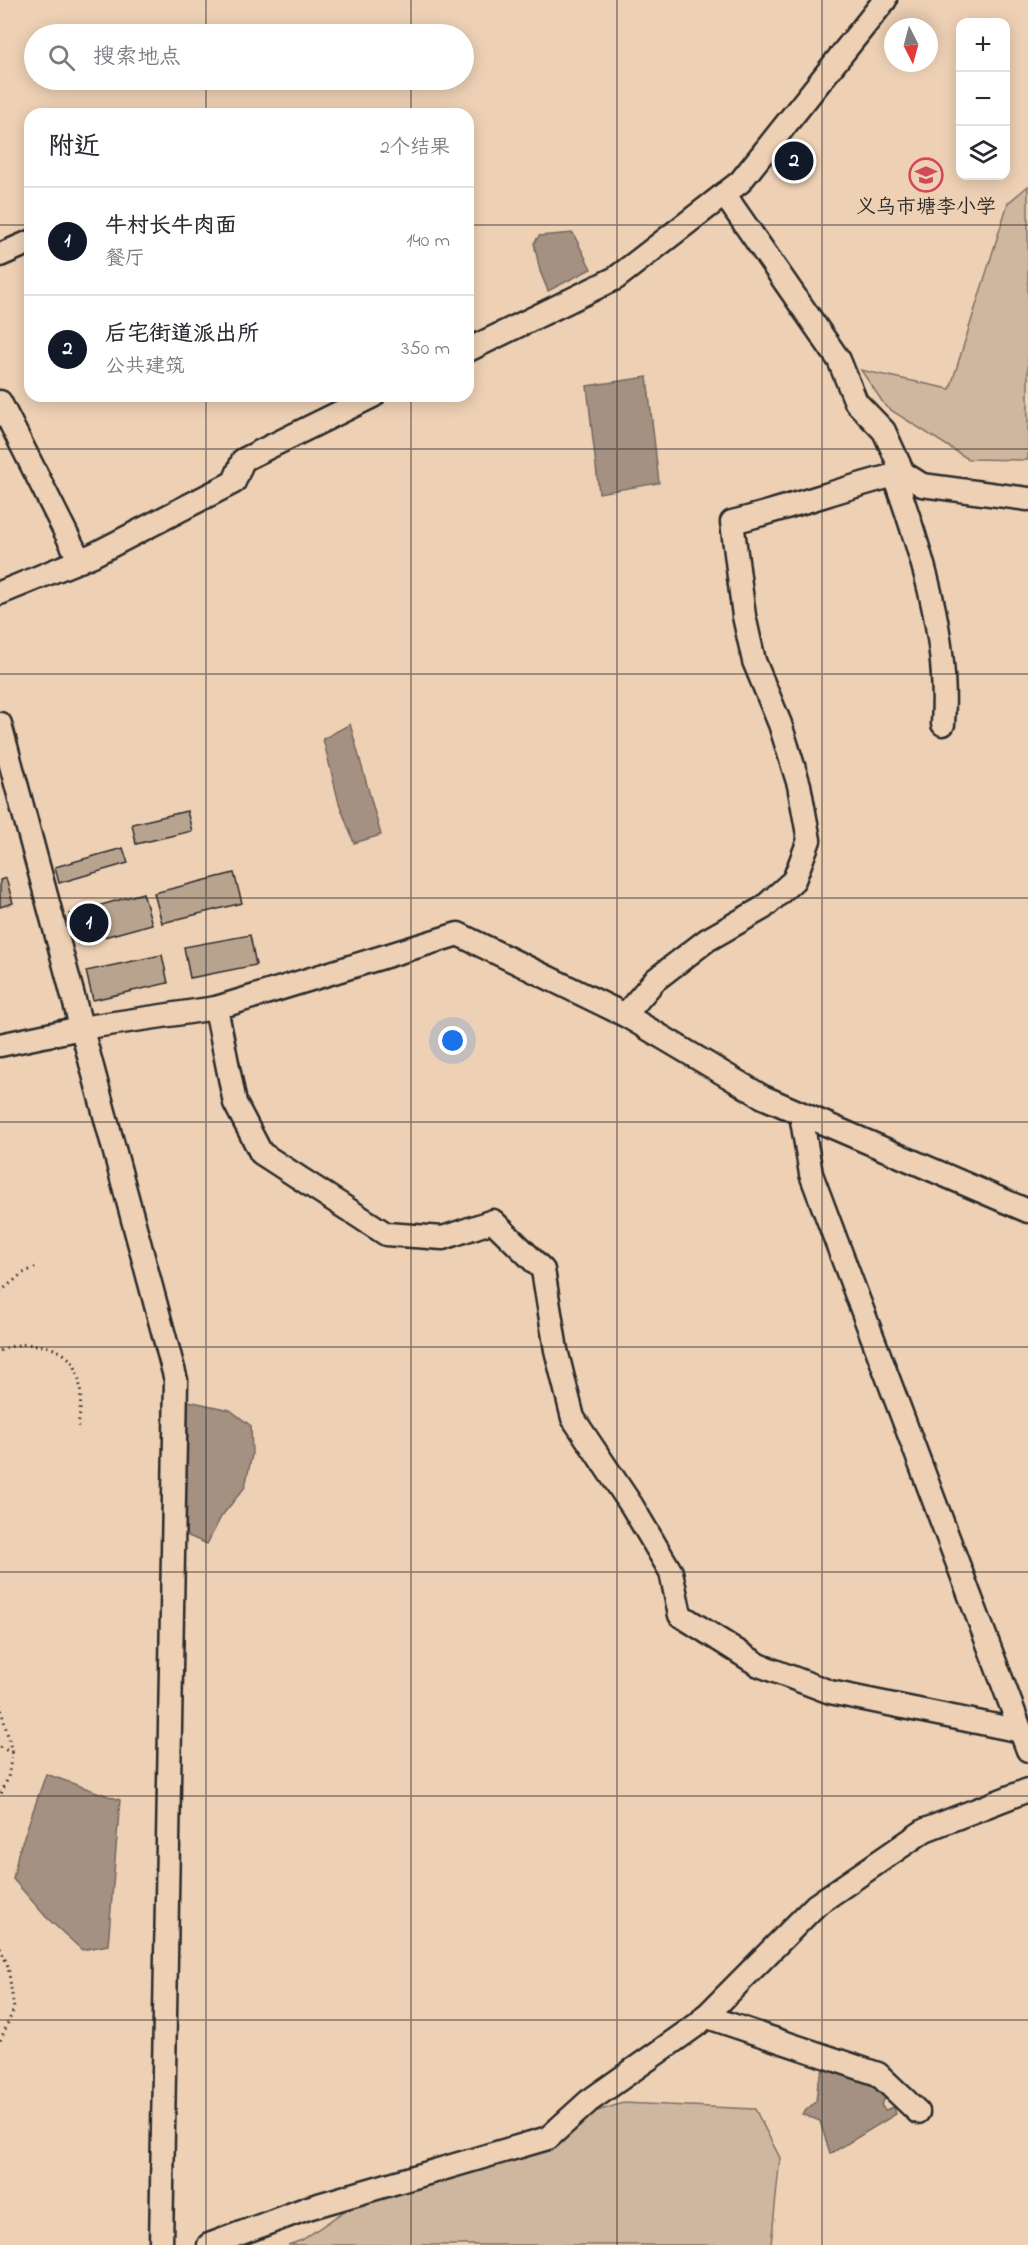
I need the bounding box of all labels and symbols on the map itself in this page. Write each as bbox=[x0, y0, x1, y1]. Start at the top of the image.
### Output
north arrow bbox=[884, 18, 938, 72]
pin: 2 bbox=[774, 138, 814, 184]
school or university icon: 义乌市塘李小学 bbox=[908, 157, 944, 193]
place label: 义乌市塘李小学 bbox=[856, 194, 996, 223]
pin: 1 bbox=[70, 900, 109, 946]
your location bbox=[438, 1026, 467, 1055]

